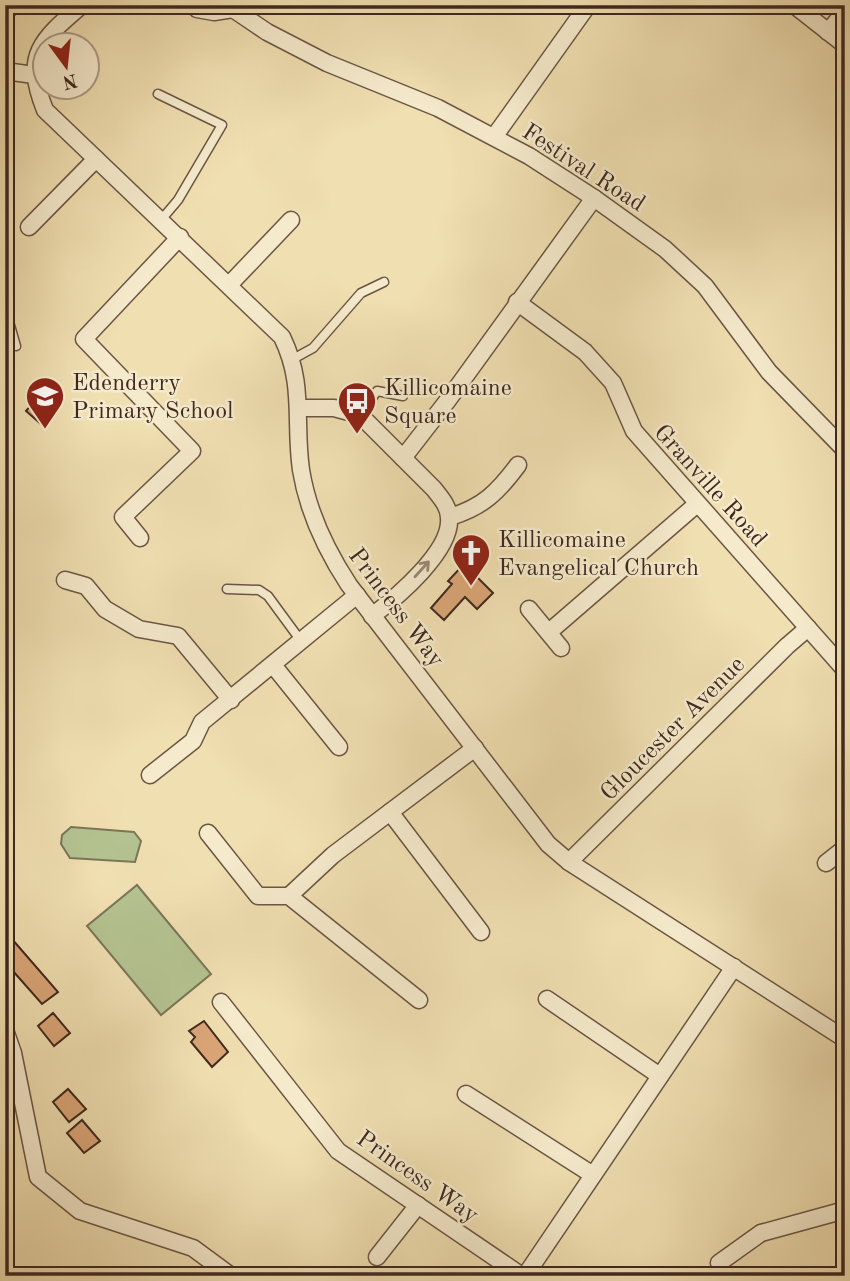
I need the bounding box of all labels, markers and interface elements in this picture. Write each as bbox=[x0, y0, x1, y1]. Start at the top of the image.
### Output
north arrow bbox=[32, 32, 102, 102]
text: N bbox=[60, 69, 79, 91]
street label: Festival Road bbox=[517, 120, 649, 217]
place label: Edenderry Primary School bbox=[72, 372, 234, 424]
school or university icon: Edenderry Primary School bbox=[24, 375, 66, 430]
place label: Killicomaine Square bbox=[384, 377, 512, 429]
bus stop icon: Killicomaine Square bbox=[336, 380, 378, 435]
street label: Granville Road bbox=[649, 421, 770, 552]
place label: Killicomaine Evangelical Church bbox=[498, 529, 699, 581]
church icon: Killicomaine Evangelical Church bbox=[450, 532, 492, 587]
street label: Princess Way bbox=[343, 544, 448, 673]
one-way arrow bbox=[414, 560, 430, 578]
street label: Gloucester Avenue bbox=[597, 653, 750, 806]
street label: Princess Way bbox=[352, 1127, 482, 1229]

